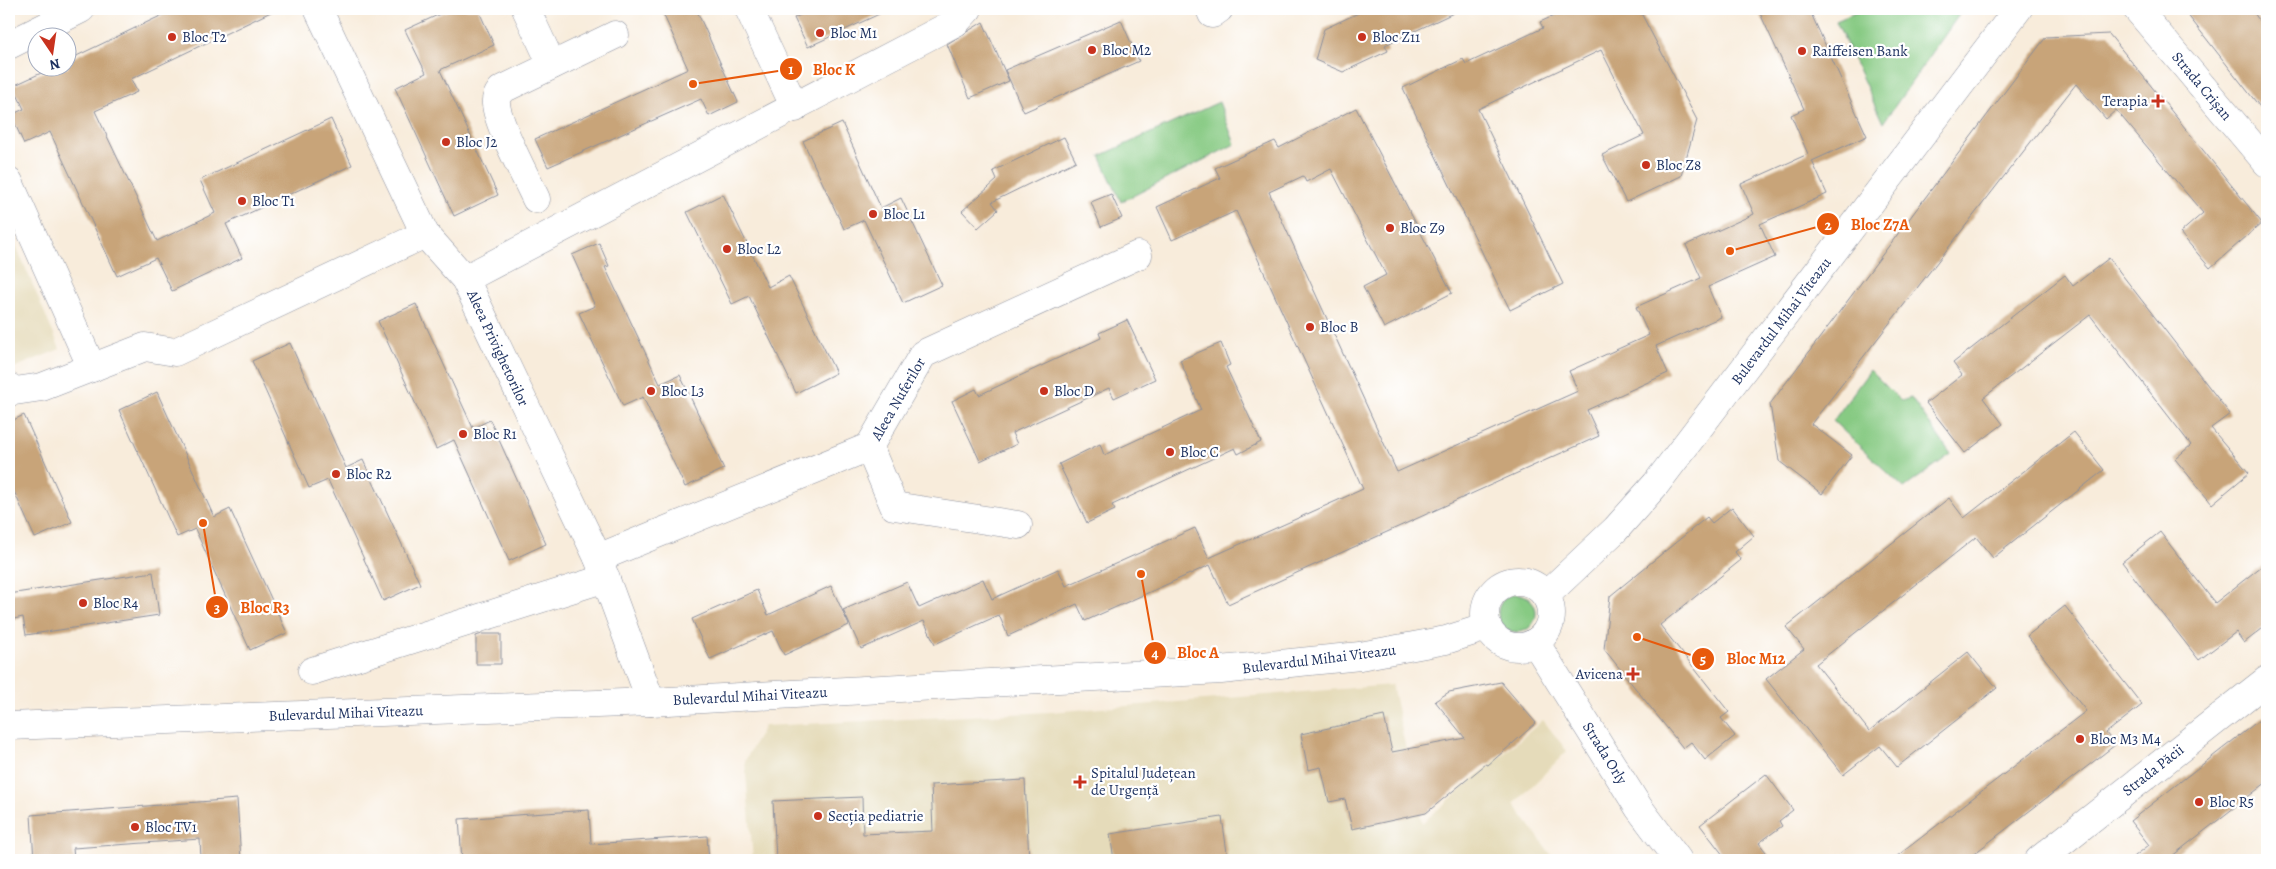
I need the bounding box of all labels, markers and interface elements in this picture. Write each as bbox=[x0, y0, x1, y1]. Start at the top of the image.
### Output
place label: Bloc M1 bbox=[830, 23, 877, 43]
place label: Bloc T2 bbox=[182, 27, 227, 47]
marker: Bloc M1 bbox=[814, 27, 826, 39]
place label: Bloc Z11 bbox=[1372, 27, 1420, 47]
north arrow bbox=[28, 28, 78, 78]
marker: Bloc T2 bbox=[166, 31, 178, 43]
marker: Bloc Z11 bbox=[1356, 31, 1368, 43]
place label: Bloc M2 bbox=[1102, 40, 1151, 60]
place label: Raiffeisen Bank bbox=[1812, 41, 1908, 61]
marker: Bloc M2 bbox=[1086, 44, 1098, 56]
marker: Raiffeisen Bank bbox=[1796, 45, 1808, 57]
street label: Strada Crișan bbox=[2167, 47, 2237, 125]
callout: Bloc K bbox=[778, 53, 866, 84]
text: N bbox=[48, 54, 62, 75]
text: 1 bbox=[788, 59, 794, 79]
text: Bloc K bbox=[813, 59, 856, 81]
place label: Terapia bbox=[2102, 91, 2148, 111]
marker: Terapia bbox=[2152, 95, 2164, 107]
place label: Bloc J2 bbox=[456, 132, 497, 152]
marker: Bloc J2 bbox=[440, 136, 452, 148]
place label: Bloc Z8 bbox=[1656, 155, 1701, 175]
marker: Bloc Z8 bbox=[1640, 159, 1652, 171]
place label: Bloc T1 bbox=[252, 191, 295, 211]
marker: Bloc T1 bbox=[236, 195, 248, 207]
place label: Bloc L1 bbox=[883, 204, 925, 224]
marker: Bloc L1 bbox=[867, 208, 879, 220]
callout: Bloc Z7A bbox=[1815, 209, 1919, 240]
text: Bloc Z7A bbox=[1851, 214, 1910, 236]
text: 2 bbox=[1824, 215, 1832, 235]
place label: Bloc Z9 bbox=[1400, 218, 1445, 238]
marker: Bloc Z9 bbox=[1384, 222, 1396, 234]
place label: Bloc L2 bbox=[737, 239, 781, 259]
marker: Bloc L2 bbox=[721, 243, 733, 255]
street label: Bulevardul Mihai Viteazu bbox=[1726, 252, 1836, 389]
street label: Aleea Privighetorilor bbox=[462, 286, 534, 410]
place label: Bloc B bbox=[1320, 317, 1358, 337]
marker: Bloc B bbox=[1304, 321, 1316, 333]
street label: Aleea Nuferilor bbox=[866, 354, 930, 445]
place label: Bloc L3 bbox=[661, 381, 704, 401]
place label: Bloc D bbox=[1054, 381, 1094, 401]
marker: Bloc L3 bbox=[645, 385, 657, 397]
marker: Bloc D bbox=[1038, 385, 1050, 397]
place label: Bloc R1 bbox=[473, 424, 517, 444]
marker: Bloc R1 bbox=[457, 428, 469, 440]
place label: Bloc C bbox=[1180, 442, 1219, 462]
marker: Bloc C bbox=[1164, 446, 1176, 458]
place label: Bloc R2 bbox=[346, 464, 392, 484]
marker: Bloc R2 bbox=[330, 468, 342, 480]
callout: Bloc R3 bbox=[205, 592, 299, 623]
place label: Bloc R4 bbox=[93, 593, 139, 613]
marker: Bloc R4 bbox=[77, 597, 89, 609]
text: Bloc R3 bbox=[240, 597, 290, 619]
text: 3 bbox=[214, 598, 220, 618]
callout: Bloc A bbox=[1142, 637, 1230, 668]
street label: Bulevardul Mihai Viteazu bbox=[1241, 640, 1398, 678]
text: Bloc A bbox=[1177, 642, 1220, 664]
text: 4 bbox=[1151, 643, 1159, 663]
callout: Bloc M12 bbox=[1691, 643, 1795, 674]
text: Bloc M12 bbox=[1726, 648, 1786, 670]
text: 5 bbox=[1700, 649, 1706, 669]
place label: Avicena bbox=[1575, 664, 1623, 684]
marker: Avicena bbox=[1627, 668, 1639, 680]
street label: Bulevardul Mihai Viteazu bbox=[672, 682, 829, 710]
street label: Bulevardul Mihai Viteazu bbox=[268, 700, 425, 726]
street label: Strada Orly bbox=[1578, 718, 1632, 788]
place label: Bloc M3 M4 bbox=[2090, 729, 2161, 749]
marker: Bloc M3 M4 bbox=[2074, 733, 2086, 745]
street label: Strada Păcii bbox=[2118, 740, 2188, 800]
place label: Spitalul Județean de Urgență bbox=[1091, 763, 1196, 800]
marker: Spitalul Județean de Urgență bbox=[1073, 775, 1087, 789]
place label: Bloc R5 bbox=[2209, 792, 2254, 812]
marker: Bloc R5 bbox=[2193, 796, 2205, 808]
place label: Secția pediatrie bbox=[828, 806, 924, 826]
marker: Secția pediatrie bbox=[812, 810, 824, 822]
place label: Bloc TV1 bbox=[145, 817, 197, 837]
marker: Bloc TV1 bbox=[129, 821, 141, 833]

